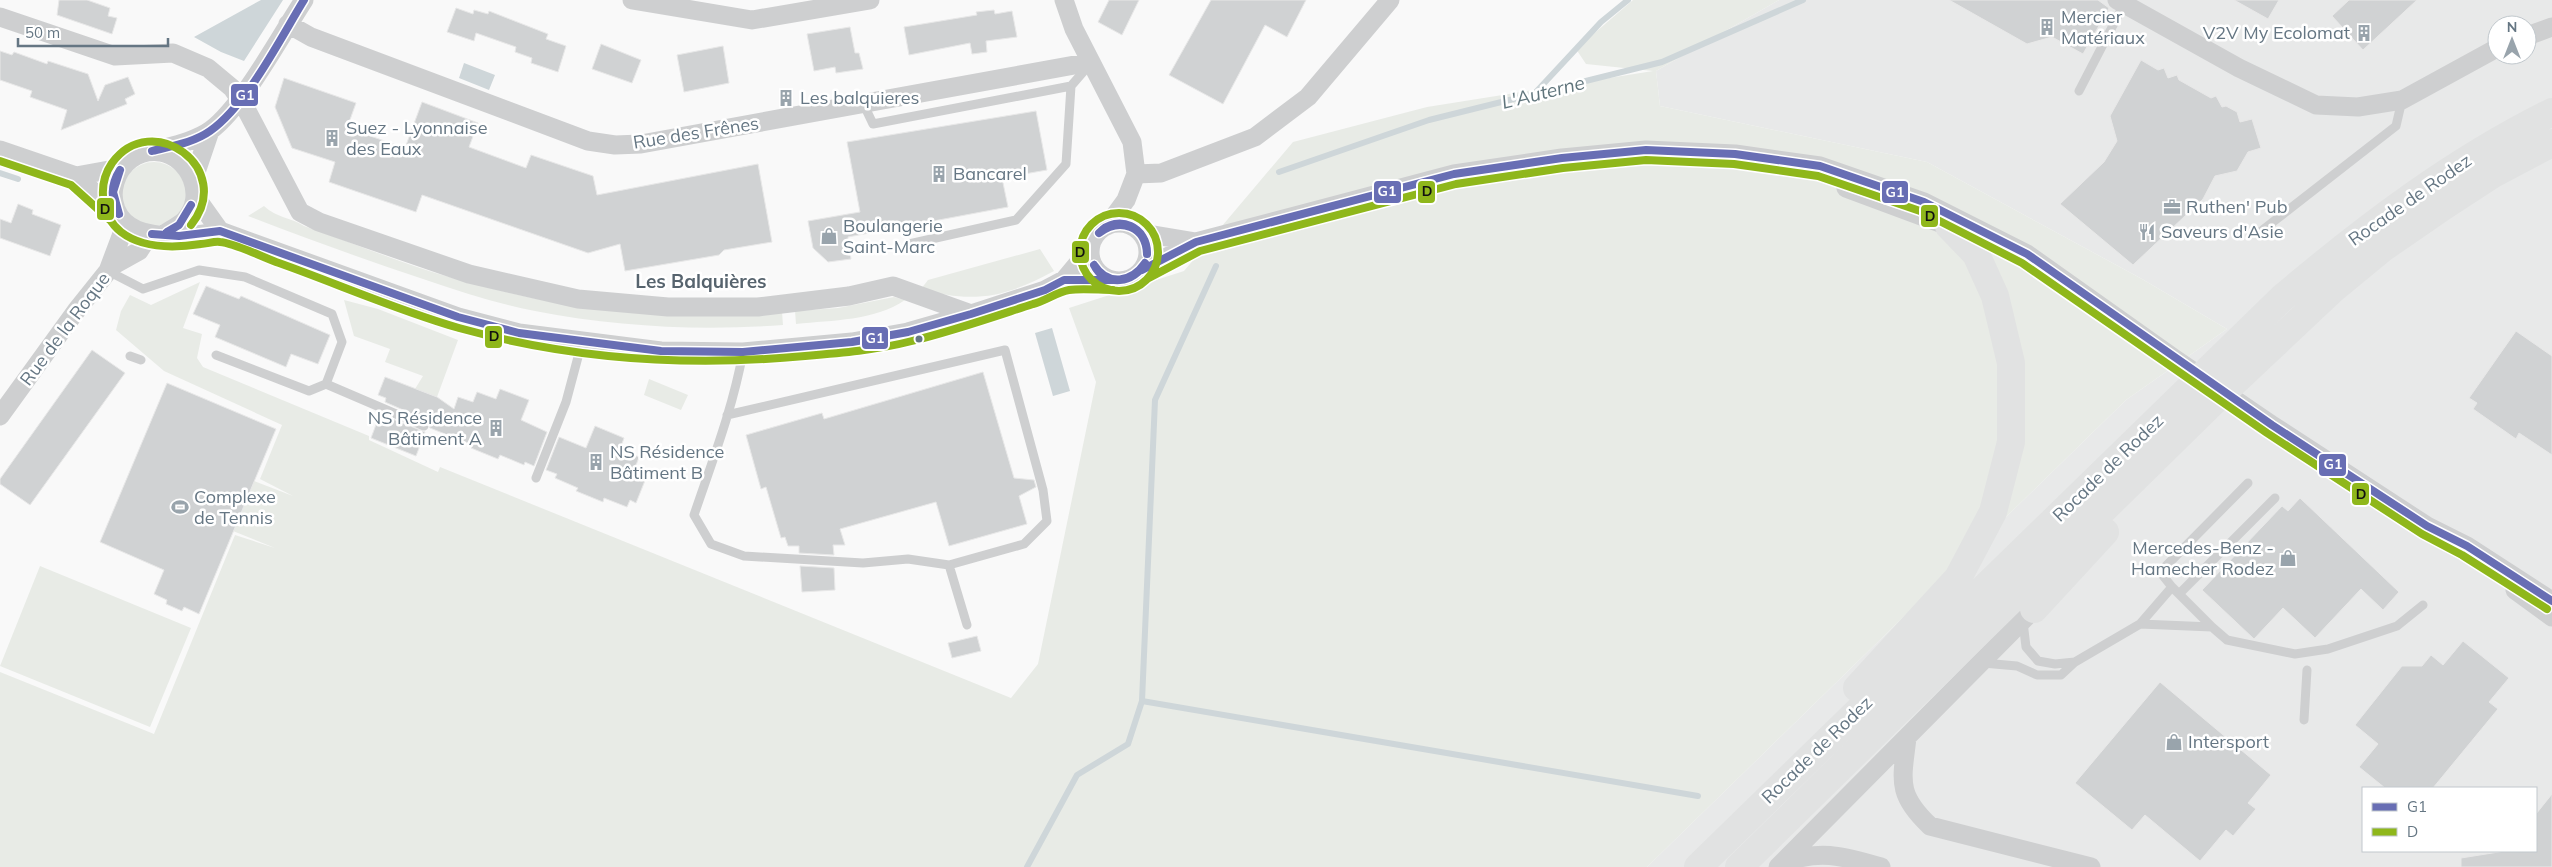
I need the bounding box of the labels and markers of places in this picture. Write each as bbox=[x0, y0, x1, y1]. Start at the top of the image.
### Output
place label: Mercier Matériaux bbox=[2061, 5, 2145, 49]
building icon: Mercier Matériaux bbox=[2037, 17, 2057, 37]
place label: V2V My Ecolomat bbox=[2203, 21, 2350, 44]
building icon: V2V My Ecolomat bbox=[2354, 23, 2374, 43]
place label: Les balquieres bbox=[800, 86, 919, 109]
building icon: Les balquieres bbox=[776, 88, 796, 108]
place label: Suez - Lyonnaise des Eaux bbox=[346, 116, 487, 160]
building icon: Suez - Lyonnaise des Eaux bbox=[322, 128, 342, 148]
place label: Bancarel bbox=[953, 162, 1027, 185]
building icon: Bancarel bbox=[929, 164, 949, 184]
place label: Ruthen' Pub bbox=[2186, 195, 2288, 218]
office icon: Ruthen' Pub bbox=[2162, 197, 2182, 217]
place label: Boulangerie Saint-Marc bbox=[843, 214, 943, 258]
place label: Saveurs d'Asie bbox=[2161, 220, 2284, 243]
restaurant icon: Saveurs d'Asie bbox=[2137, 222, 2157, 242]
shop icon: Boulangerie Saint-Marc bbox=[819, 226, 839, 246]
unlabelled marker bbox=[914, 334, 924, 344]
place label: NS Résidence Bâtiment A bbox=[368, 406, 482, 450]
building icon: NS Résidence Bâtiment A bbox=[486, 418, 506, 438]
place label: NS Résidence Bâtiment B bbox=[610, 440, 724, 484]
building icon: NS Résidence Bâtiment B bbox=[586, 452, 606, 472]
place label: Complexe de Tennis bbox=[194, 485, 276, 529]
sports icon: Complexe de Tennis bbox=[170, 497, 190, 517]
place label: Mercedes-Benz - Hamecher Rodez bbox=[2131, 536, 2274, 580]
shop icon: Mercedes-Benz - Hamecher Rodez bbox=[2278, 548, 2298, 568]
place label: Intersport bbox=[2188, 730, 2269, 753]
shop icon: Intersport bbox=[2164, 732, 2184, 752]

